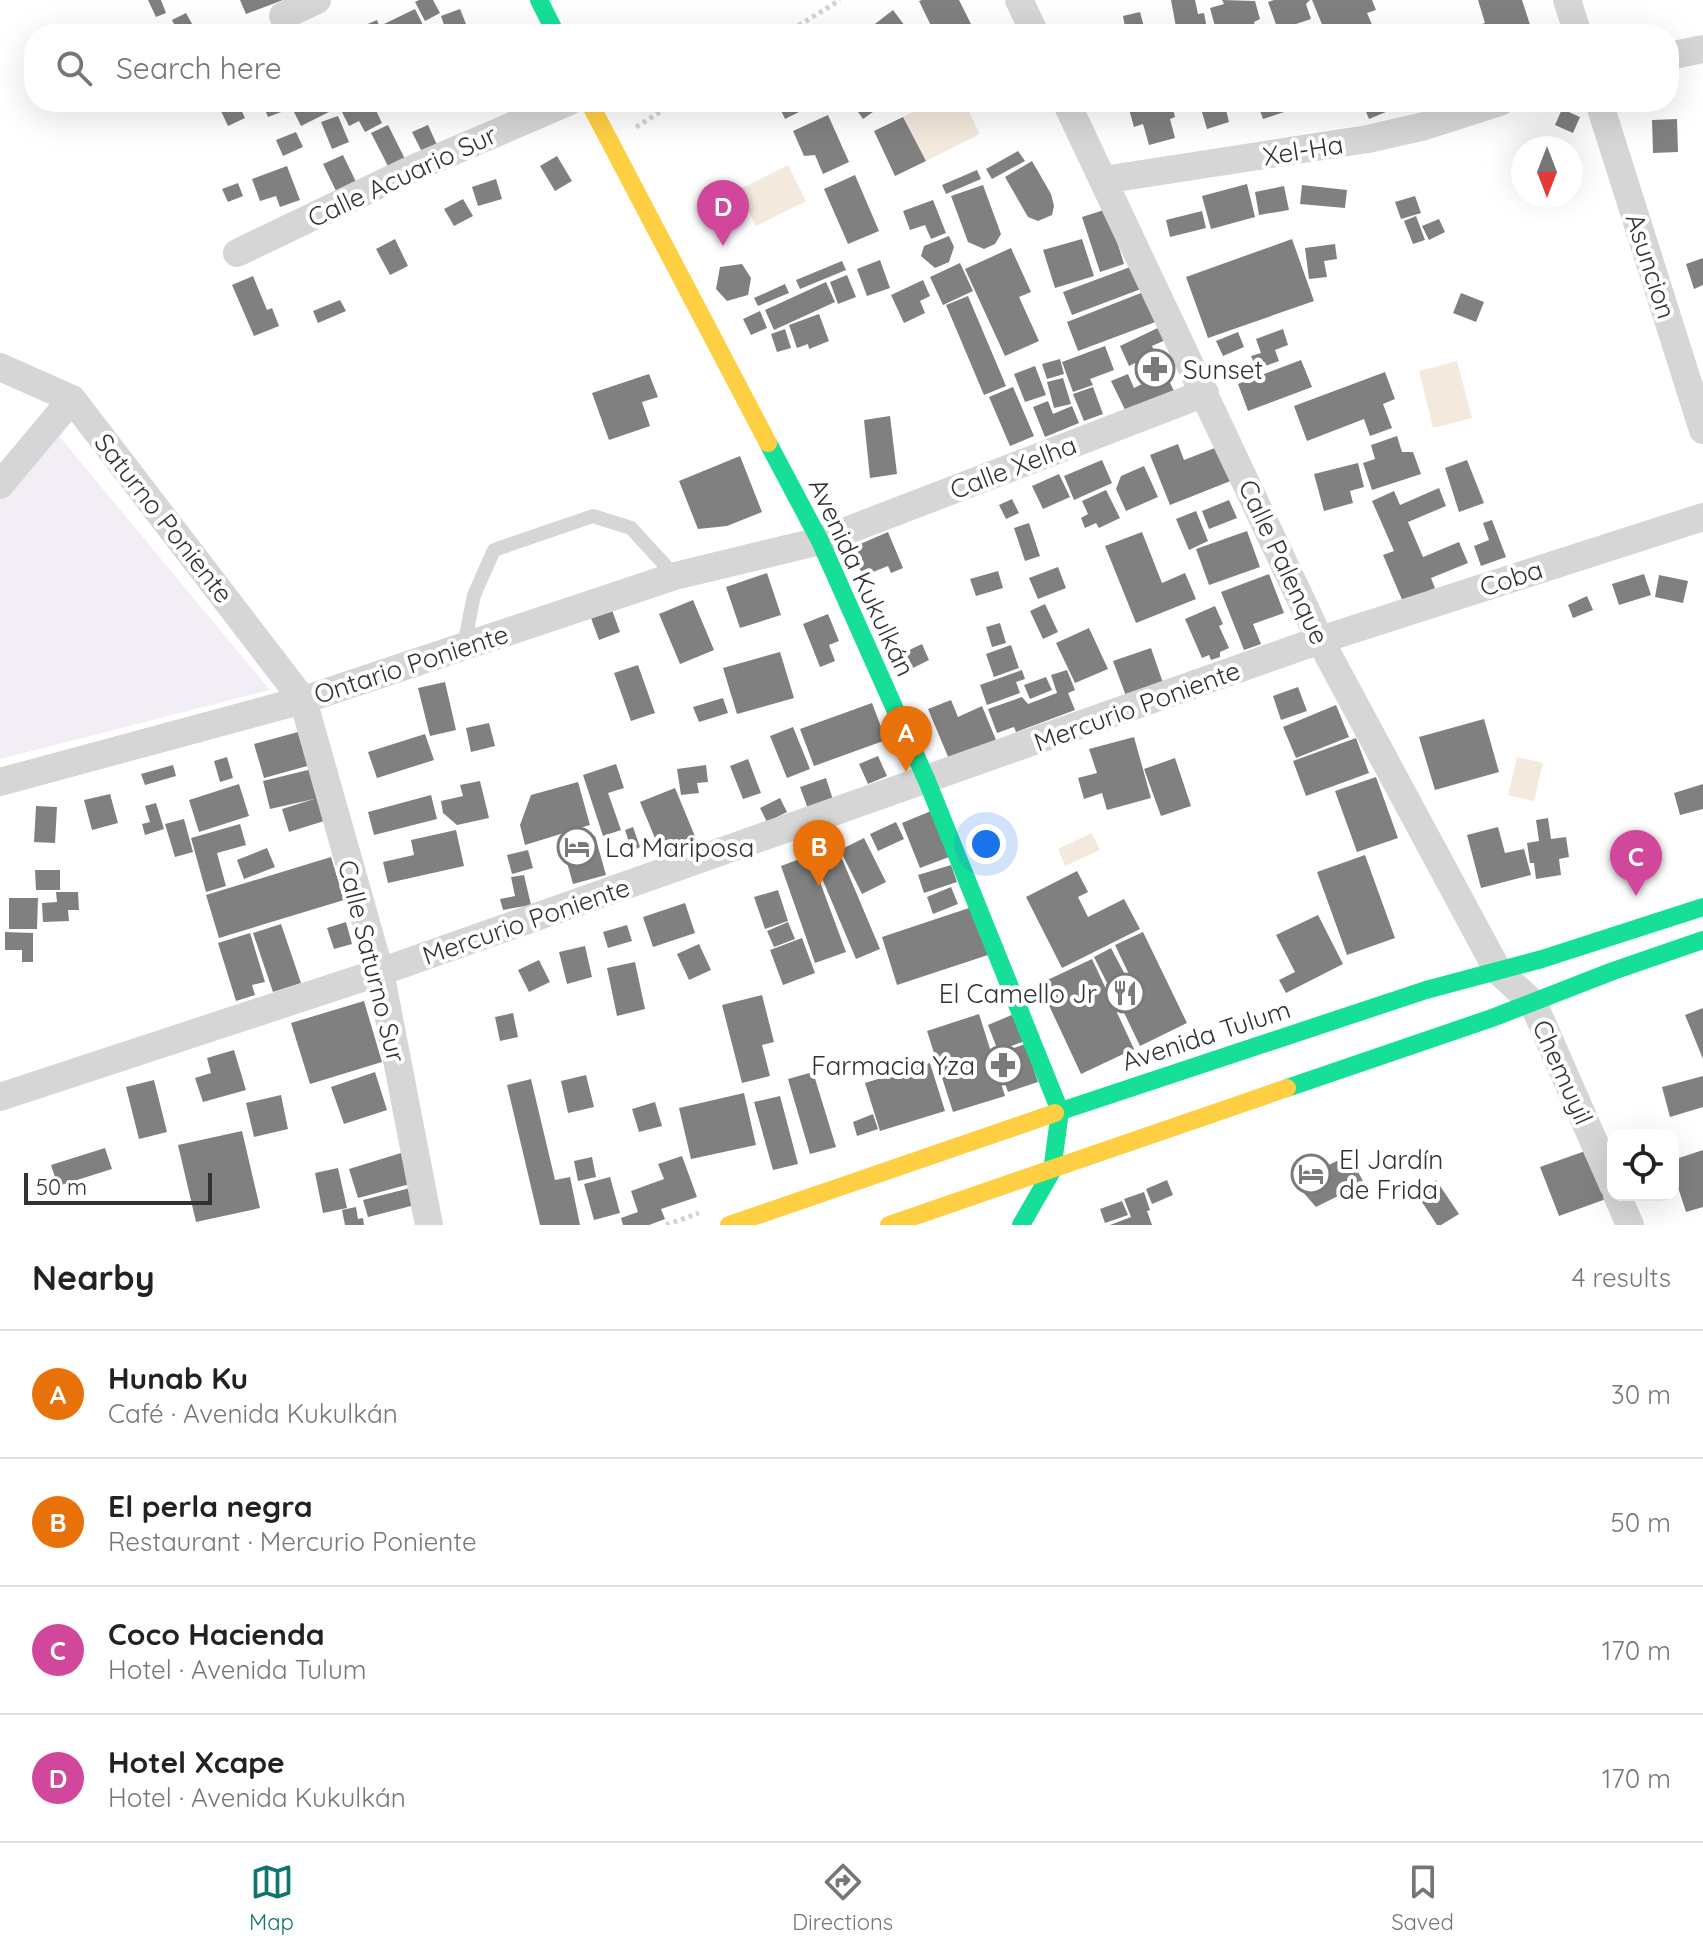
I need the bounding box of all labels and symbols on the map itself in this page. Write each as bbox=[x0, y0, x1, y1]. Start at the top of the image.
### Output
street label: Calle Acuario Sur bbox=[302, 118, 502, 234]
street label: Xel-Ha bbox=[1261, 127, 1345, 173]
north arrow bbox=[1511, 136, 1583, 208]
pin: D bbox=[697, 180, 749, 246]
street label: Asuncion bbox=[1619, 209, 1683, 323]
pharmacy icon: Sunset bbox=[1134, 348, 1176, 390]
place label: Sunset bbox=[1183, 353, 1263, 386]
street label: Saturno Poniente bbox=[87, 426, 241, 610]
street label: Calle Xelha bbox=[945, 428, 1081, 506]
street label: Avenida Kukulkán bbox=[802, 473, 922, 681]
street label: Calle Palenque bbox=[1231, 474, 1337, 650]
street label: Coba bbox=[1475, 552, 1547, 604]
street label: Ontario Poniente bbox=[310, 617, 512, 711]
street label: Mercurio Poniente bbox=[1029, 653, 1245, 759]
pin: A bbox=[880, 706, 932, 772]
pin: B bbox=[793, 820, 845, 886]
your location bbox=[966, 824, 1006, 864]
hotel icon: La Mariposa bbox=[556, 826, 598, 868]
pin: C bbox=[1610, 830, 1662, 896]
place label: La Mariposa bbox=[605, 831, 754, 864]
street label: Calle Saturno Sur bbox=[331, 856, 413, 1066]
street label: Mercurio Poniente bbox=[418, 870, 634, 972]
restaurant icon: El Camello Jr bbox=[1104, 972, 1146, 1014]
place label: El Camello Jr bbox=[939, 977, 1097, 1010]
street label: Avenida Tulum bbox=[1118, 992, 1294, 1078]
street label: Chemuyil bbox=[1525, 1014, 1601, 1130]
pharmacy icon: Farmacia Yza bbox=[982, 1044, 1024, 1086]
place label: Farmacia Yza bbox=[811, 1049, 975, 1082]
place label: El Jardín de Frida bbox=[1339, 1143, 1443, 1206]
hotel icon: El Jardín de Frida bbox=[1290, 1153, 1332, 1195]
scale bar bbox=[24, 1169, 212, 1205]

